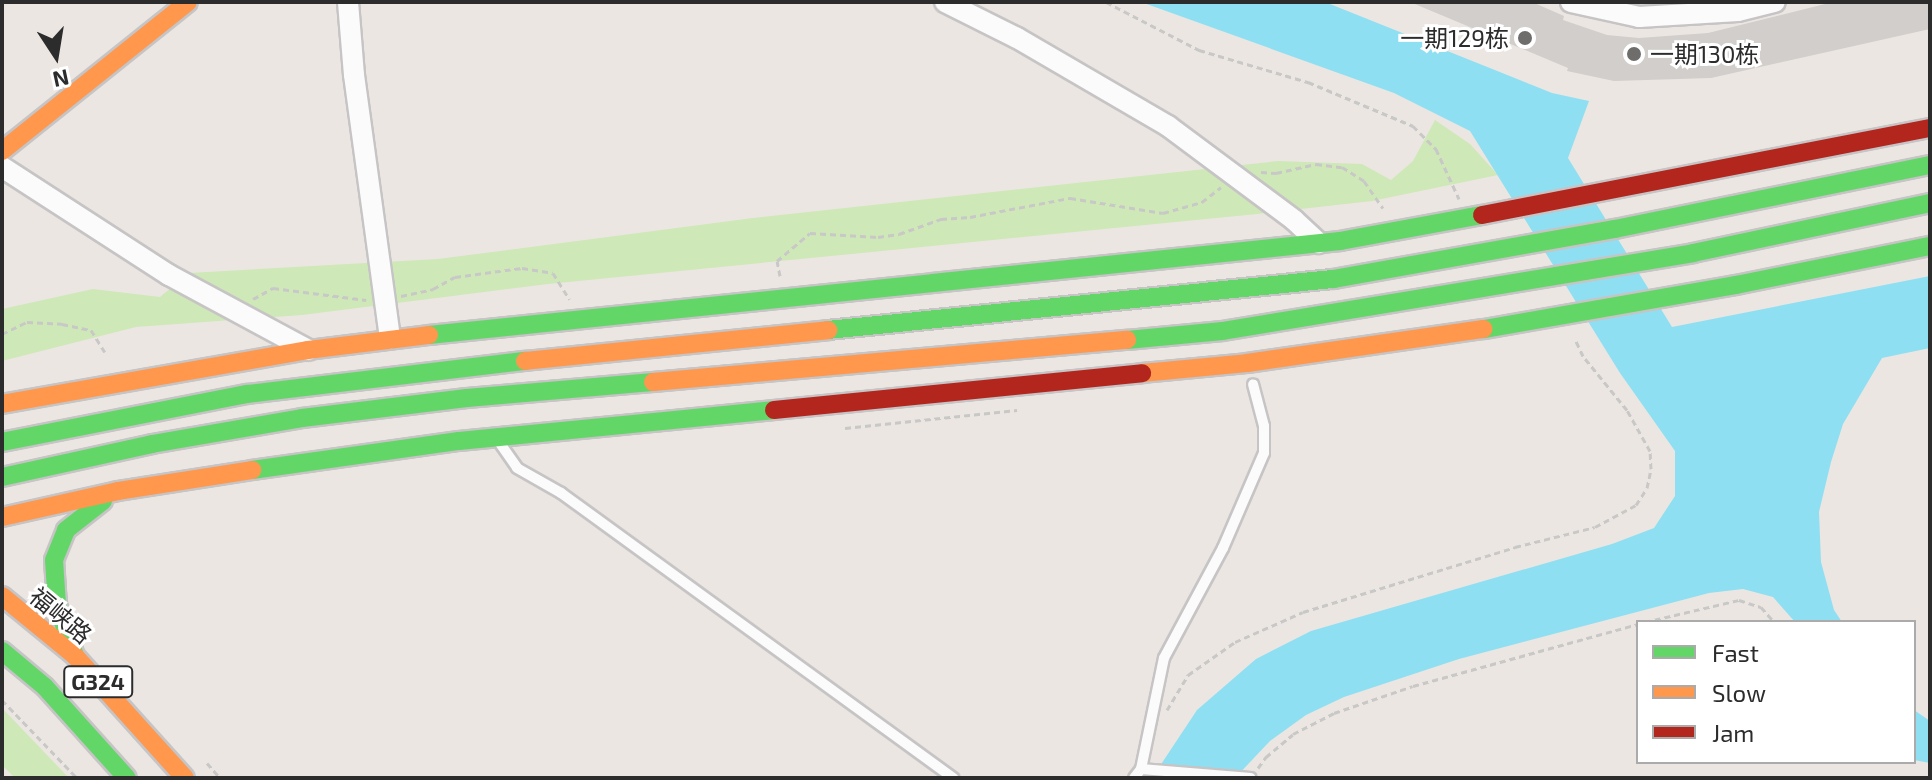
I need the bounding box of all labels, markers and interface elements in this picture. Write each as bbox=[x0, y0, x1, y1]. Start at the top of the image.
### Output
north arrow bbox=[16, 16, 96, 96]
place label: 一期129栋 bbox=[1400, 24, 1509, 52]
marker: 一期129栋 bbox=[1516, 29, 1534, 47]
place label: 一期130栋 bbox=[1650, 40, 1759, 68]
marker: 一期130栋 bbox=[1625, 45, 1643, 63]
text: N bbox=[51, 65, 71, 94]
street label: 福峡路 bbox=[24, 581, 98, 649]
legend bbox=[1636, 620, 1916, 764]
text: Fast bbox=[1712, 638, 1759, 667]
road number: G324 bbox=[62, 664, 134, 700]
text: Slow bbox=[1712, 678, 1766, 707]
text: Jam bbox=[1712, 718, 1754, 747]

